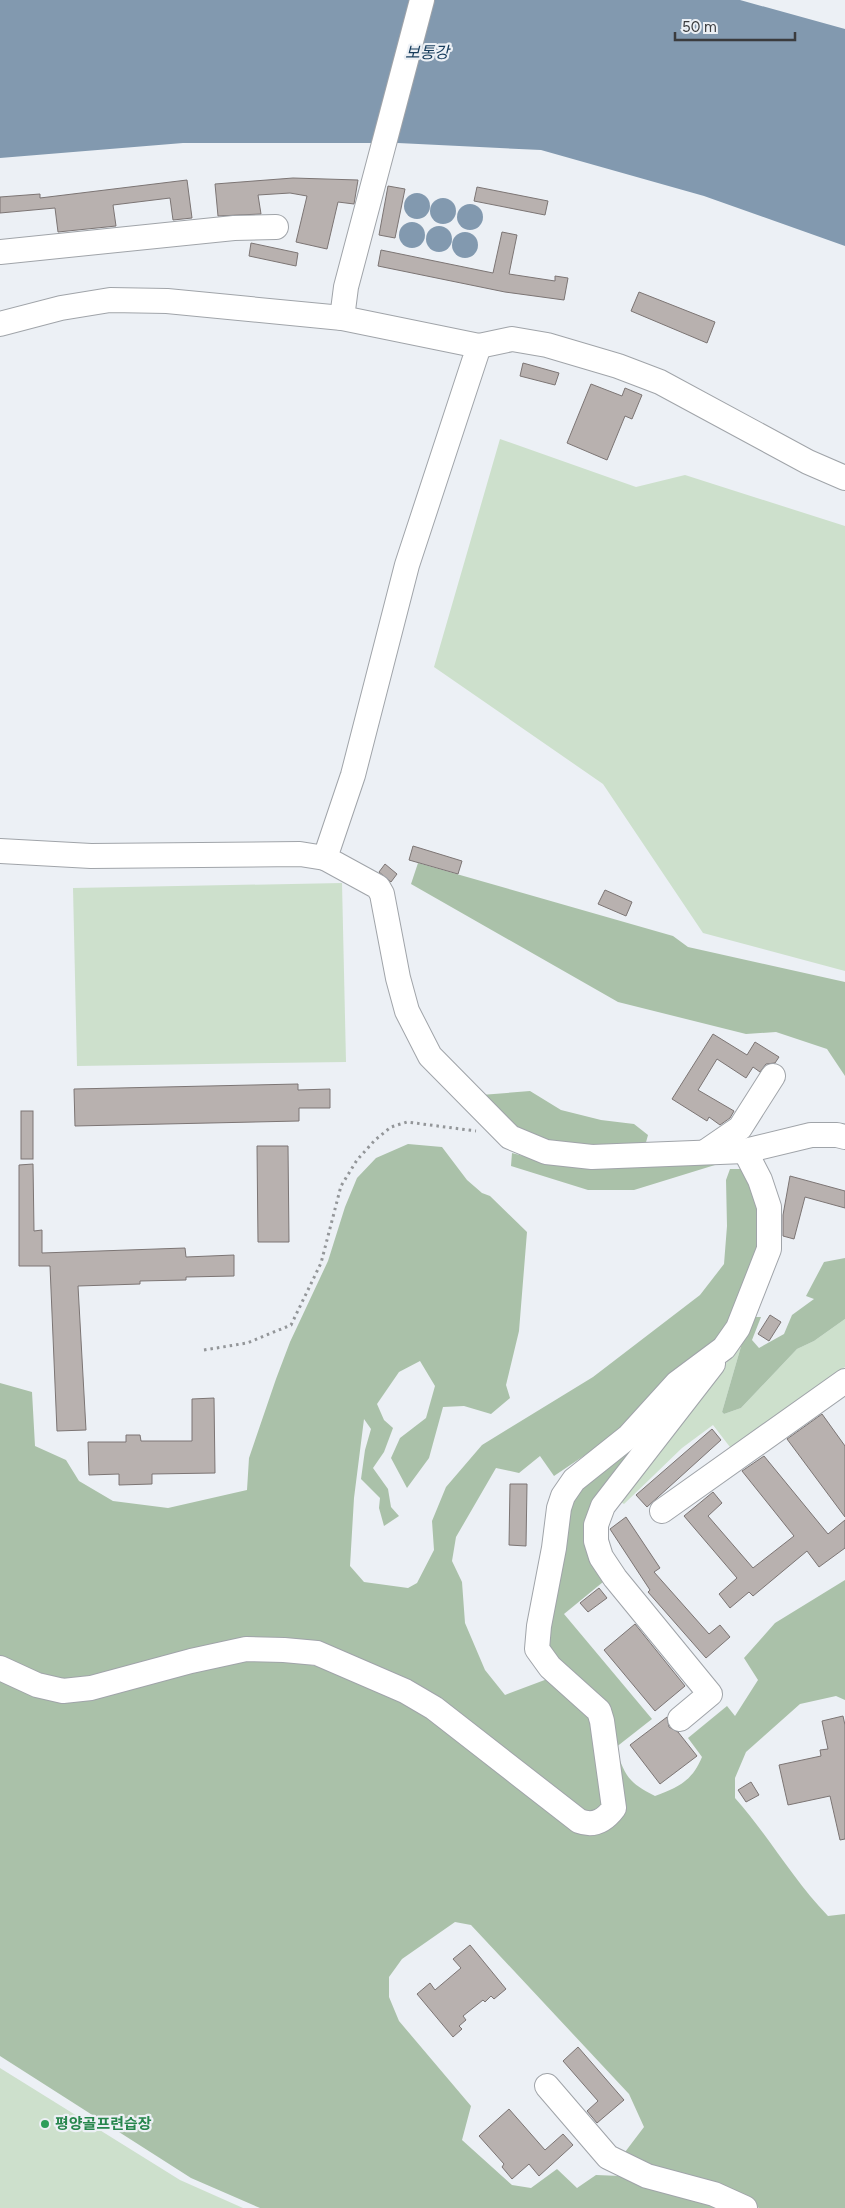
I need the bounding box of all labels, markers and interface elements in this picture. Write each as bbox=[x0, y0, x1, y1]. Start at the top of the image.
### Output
scale bar bbox=[675, 10, 795, 42]
text: 50 m bbox=[682, 18, 717, 36]
water label: 보통강 bbox=[405, 43, 451, 62]
place label: 평양골프련습장 bbox=[55, 2115, 152, 2133]
marker: 평양골프련습장 bbox=[39, 2118, 51, 2130]

